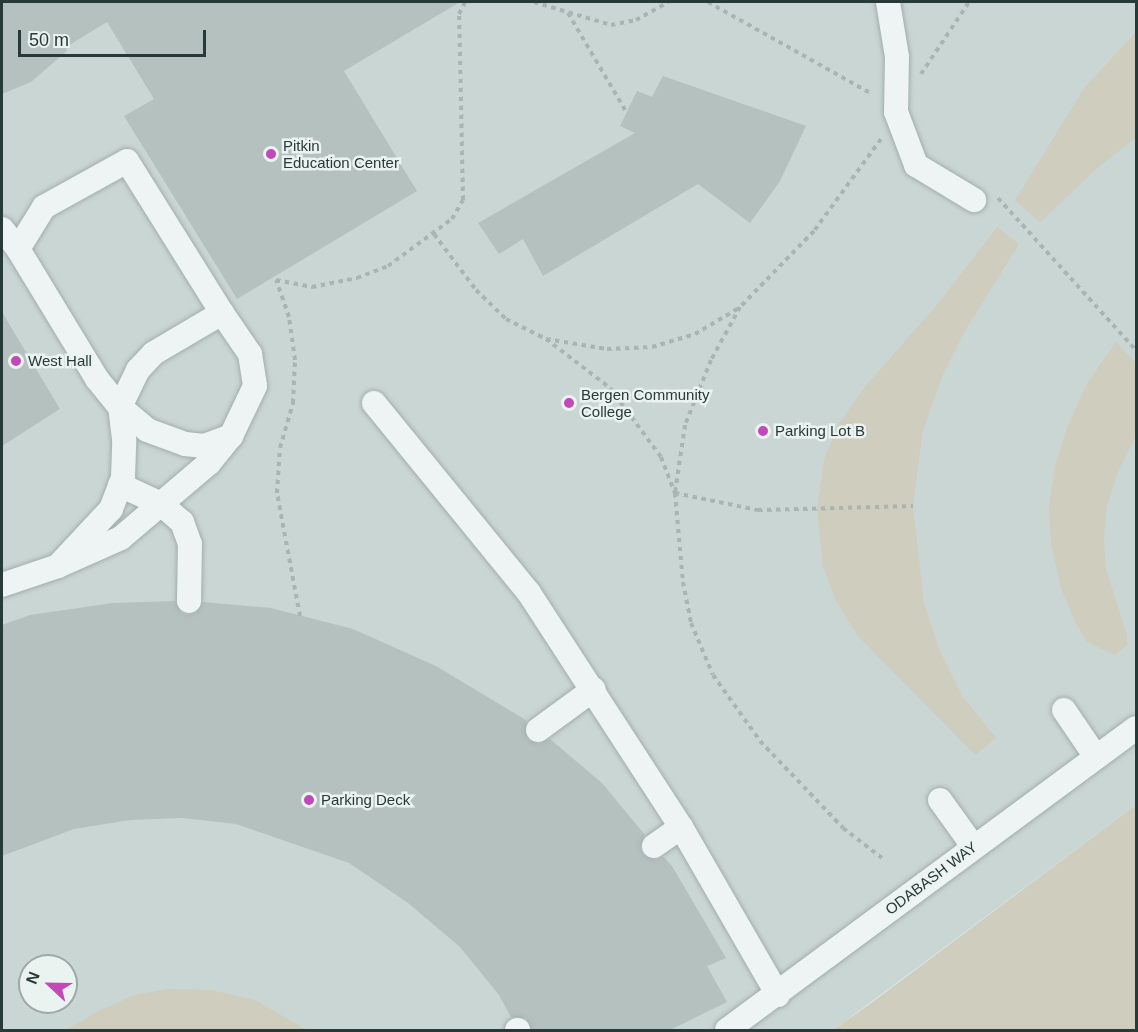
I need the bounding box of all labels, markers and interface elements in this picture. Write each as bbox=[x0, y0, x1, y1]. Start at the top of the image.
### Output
scale bar bbox=[21, 18, 208, 56]
text: 50 m bbox=[29, 30, 69, 50]
place label: Pitkin Education Center bbox=[283, 136, 399, 171]
marker: Pitkin Education Center bbox=[264, 147, 278, 161]
place label: West Hall bbox=[28, 352, 92, 370]
marker: West Hall bbox=[9, 354, 23, 368]
place label: Bergen Community College bbox=[581, 385, 709, 420]
marker: Bergen Community College bbox=[562, 396, 576, 410]
place label: Parking Lot B bbox=[775, 422, 865, 440]
marker: Parking Lot B bbox=[756, 424, 770, 438]
place label: Parking Deck bbox=[321, 791, 410, 809]
marker: Parking Deck bbox=[302, 793, 316, 807]
street label: ODABASH WAY bbox=[882, 838, 980, 918]
north arrow bbox=[18, 954, 78, 1014]
text: N bbox=[23, 969, 43, 986]

